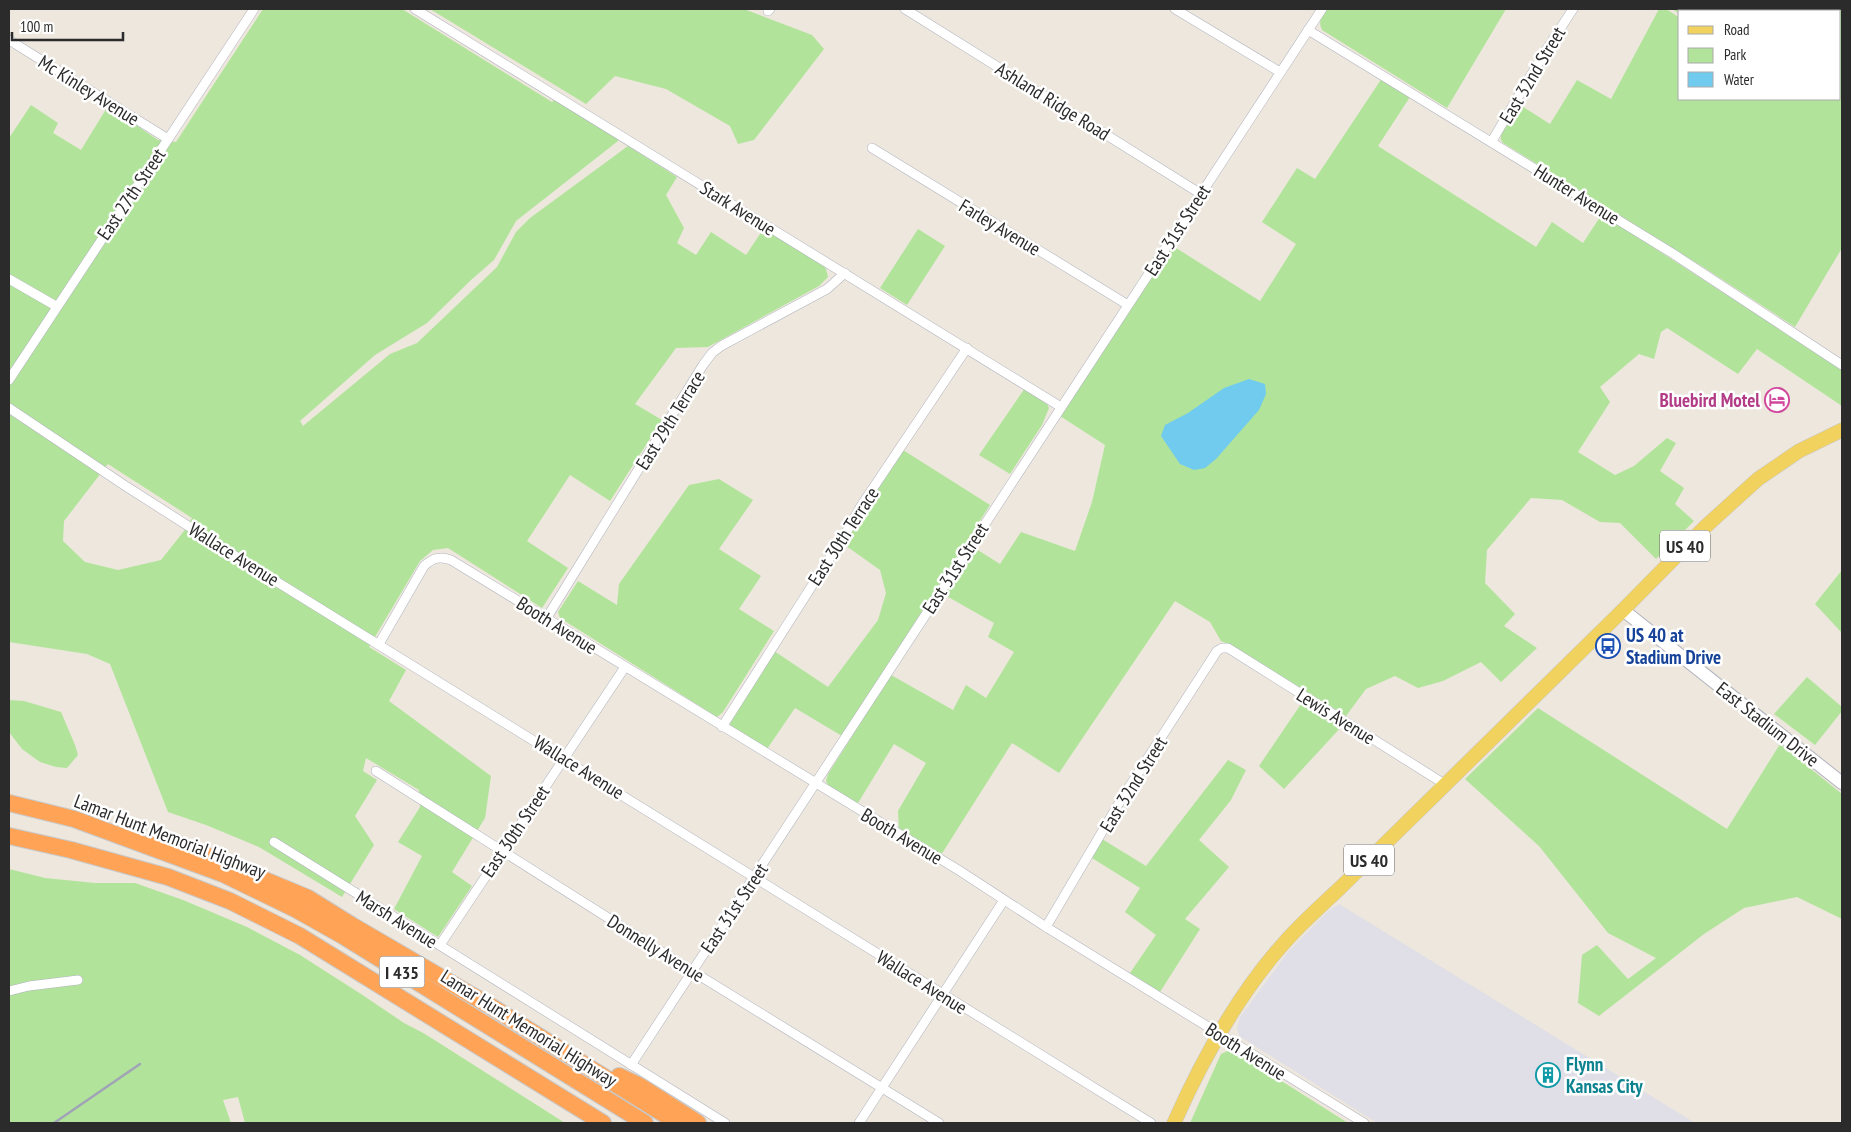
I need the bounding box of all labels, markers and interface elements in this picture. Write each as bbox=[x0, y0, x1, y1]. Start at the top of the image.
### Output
scale bar bbox=[12, 10, 124, 42]
legend bbox=[1678, 10, 1841, 100]
text: 100 m bbox=[20, 17, 53, 36]
text: Road bbox=[1724, 20, 1750, 39]
street label: East 32nd Street bbox=[1494, 22, 1571, 128]
text: Park bbox=[1724, 45, 1746, 64]
street label: Mc Kinley Avenue bbox=[34, 49, 144, 131]
street label: Ashland Ridge Road bbox=[991, 56, 1115, 146]
text: Water bbox=[1724, 70, 1755, 89]
street label: East 27th Street bbox=[92, 143, 171, 244]
street label: Hunter Avenue bbox=[1530, 158, 1624, 230]
street label: Stark Avenue bbox=[696, 175, 780, 241]
street label: East 31st Street bbox=[1139, 179, 1216, 280]
street label: Farley Avenue bbox=[955, 193, 1045, 261]
street label: East 29th Terrace bbox=[630, 366, 710, 474]
hotel icon: Bluebird Motel bbox=[1764, 387, 1790, 413]
place label: Bluebird Motel bbox=[1660, 388, 1760, 412]
street label: East 30th Terrace bbox=[802, 482, 884, 590]
street label: Wallace Avenue bbox=[184, 517, 284, 591]
street label: East 31st Street bbox=[917, 517, 994, 618]
road number: US 40 bbox=[1660, 530, 1710, 562]
street label: Booth Avenue bbox=[512, 591, 602, 659]
place label: US 40 at Stadium Drive bbox=[1626, 623, 1721, 669]
bus stop icon: US 40 at Stadium Drive bbox=[1595, 633, 1621, 659]
street label: East Stadium Drive bbox=[1712, 676, 1824, 772]
street label: Lewis Avenue bbox=[1292, 682, 1380, 750]
street label: Wallace Avenue bbox=[529, 730, 629, 804]
street label: East 32nd Street bbox=[1094, 731, 1172, 836]
street label: East 30th Street bbox=[476, 780, 555, 881]
street label: Lamar Hunt Memorial Highway bbox=[71, 788, 270, 884]
street label: Booth Avenue bbox=[857, 802, 947, 870]
road number: US 40 bbox=[1344, 844, 1394, 876]
street label: East 31st Street bbox=[695, 858, 773, 958]
street label: Marsh Avenue bbox=[352, 885, 442, 953]
street label: Donnelly Avenue bbox=[603, 909, 709, 987]
street label: Wallace Avenue bbox=[872, 945, 972, 1019]
road number: I 435 bbox=[380, 956, 424, 988]
street label: Lamar Hunt Memorial Highway bbox=[436, 964, 622, 1092]
street label: Booth Avenue bbox=[1201, 1017, 1291, 1085]
place label: Flynn Kansas City bbox=[1566, 1052, 1643, 1098]
building icon: Flynn Kansas City bbox=[1535, 1062, 1561, 1088]

